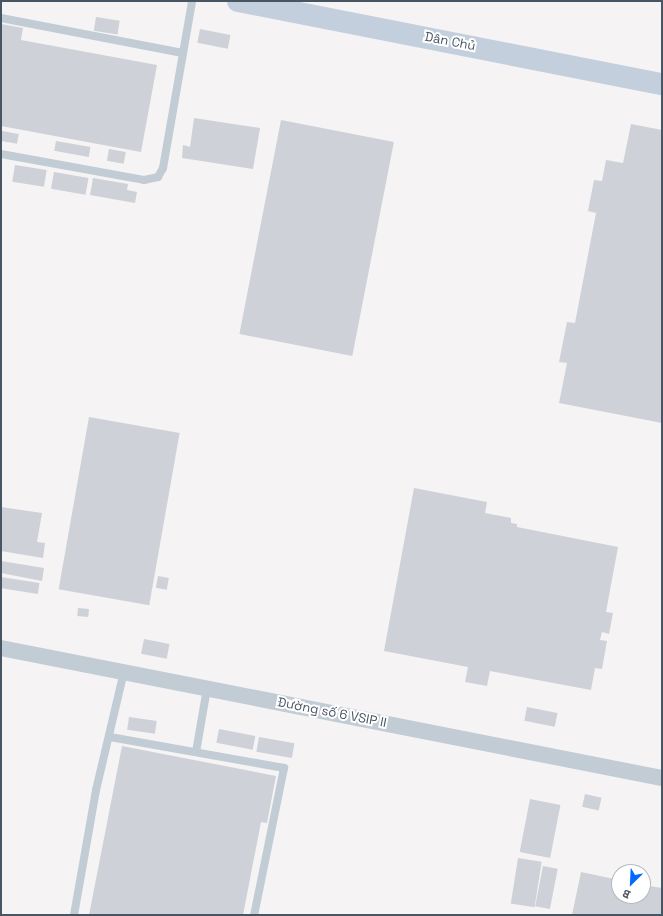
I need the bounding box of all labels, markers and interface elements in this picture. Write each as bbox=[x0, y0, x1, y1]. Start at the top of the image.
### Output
street label: Dân Chủ bbox=[423, 29, 477, 55]
street label: Đường số 6 VSIP II bbox=[276, 695, 388, 731]
north arrow bbox=[611, 864, 651, 904]
text: B bbox=[620, 886, 633, 902]

